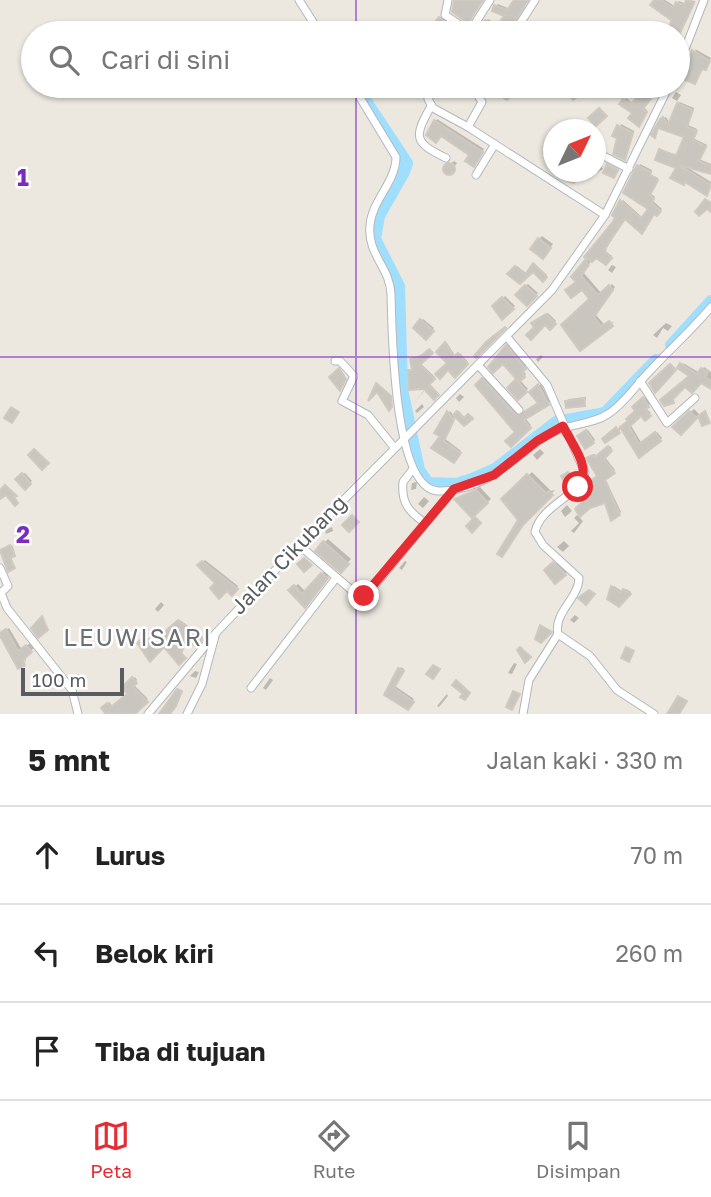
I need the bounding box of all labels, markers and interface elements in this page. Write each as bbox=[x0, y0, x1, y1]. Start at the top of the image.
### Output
search box bbox=[21, 21, 690, 98]
icon: search bbox=[45, 41, 83, 79]
text: Cari di sini bbox=[101, 44, 230, 75]
north arrow bbox=[543, 119, 606, 182]
text: 1 bbox=[17, 163, 29, 191]
route start bbox=[562, 471, 593, 502]
street label: Jalan Cikubang bbox=[225, 489, 352, 619]
text: 2 bbox=[16, 520, 30, 548]
route end bbox=[348, 580, 379, 611]
district label: LEUWISARI bbox=[63, 622, 213, 651]
scale bar bbox=[21, 665, 124, 697]
text: 100 m bbox=[32, 668, 86, 691]
text: 5 mnt bbox=[28, 742, 110, 778]
text: Jalan kaki · 330 m bbox=[486, 746, 683, 774]
icon: ahead bbox=[28, 836, 66, 874]
text: Lurus bbox=[95, 840, 165, 871]
text: 70 m bbox=[630, 841, 683, 869]
icon: left bbox=[28, 934, 66, 972]
text: Belok kiri bbox=[95, 938, 214, 969]
text: 260 m bbox=[615, 939, 683, 967]
icon: arrive bbox=[28, 1032, 66, 1070]
text: Tiba di tujuan bbox=[95, 1036, 265, 1067]
tab: Peta bbox=[90, 1117, 132, 1182]
tab: Rute bbox=[313, 1117, 355, 1182]
tab: Disimpan bbox=[536, 1117, 621, 1182]

